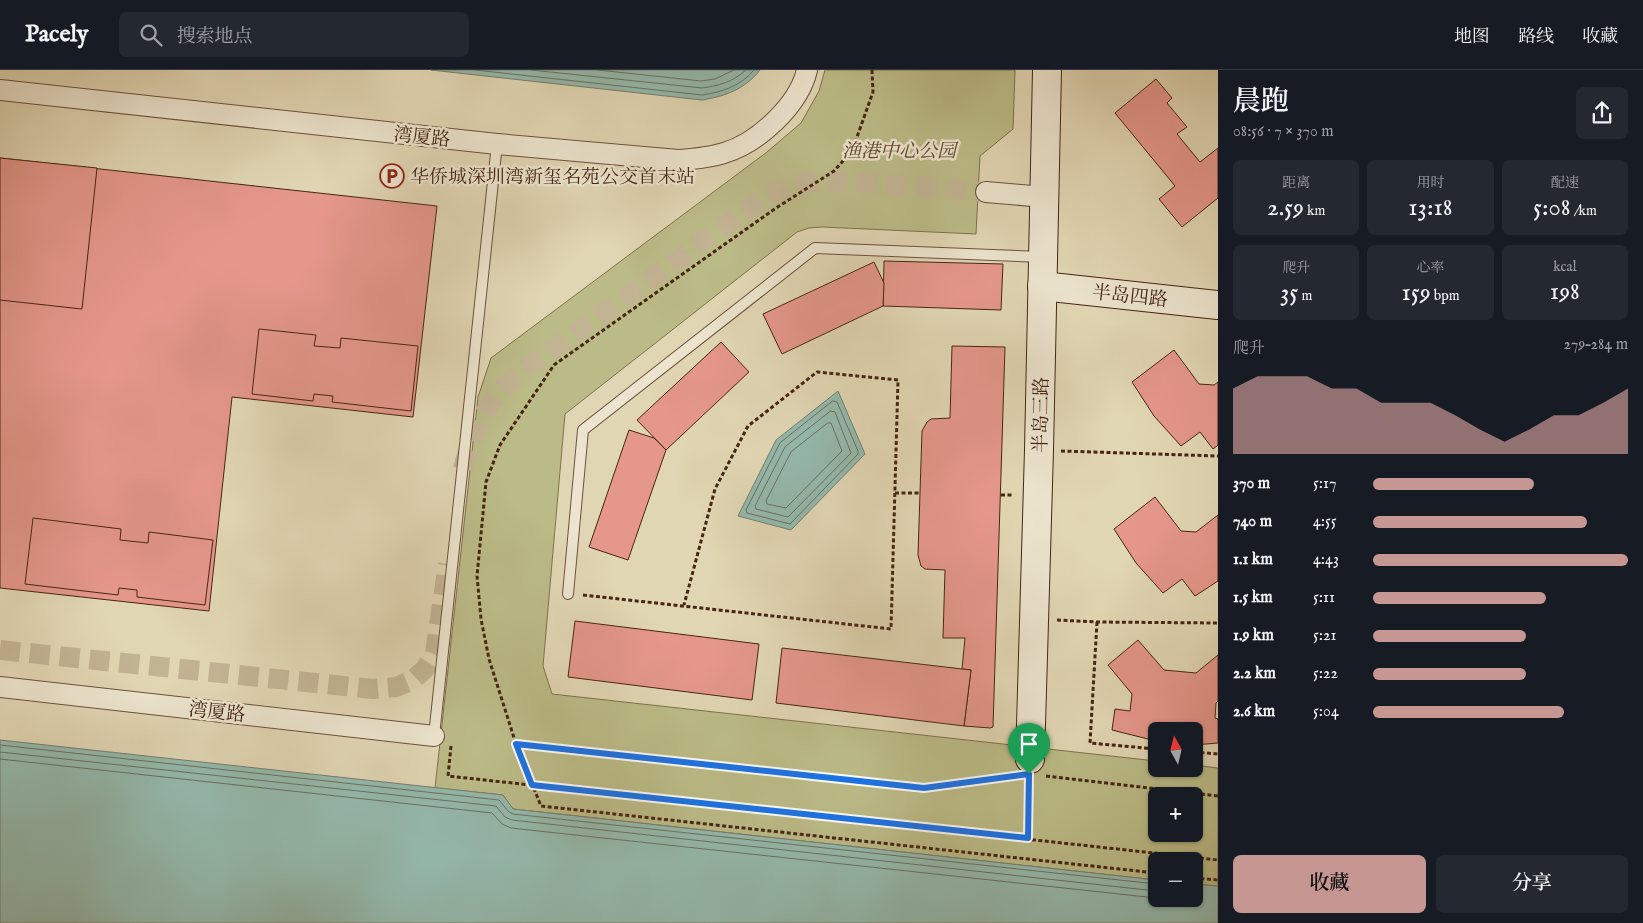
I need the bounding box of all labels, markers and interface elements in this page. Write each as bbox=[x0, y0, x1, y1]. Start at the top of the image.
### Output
search box bbox=[119, 12, 469, 57]
text: Pacely bbox=[25, 19, 89, 50]
icon: search bbox=[137, 21, 165, 49]
text: 搜索地点 bbox=[177, 25, 253, 49]
text: 地图 bbox=[1454, 26, 1490, 49]
text: 路线 bbox=[1518, 26, 1554, 49]
text: 收藏 bbox=[1582, 26, 1618, 49]
text: 晨跑 bbox=[1233, 85, 1289, 120]
button: share bbox=[1576, 87, 1628, 139]
text: 08:56 · 7 × 370 m bbox=[1233, 122, 1334, 142]
street label: 湾厦路 bbox=[392, 123, 451, 153]
park label: 渔港中心公园 bbox=[842, 140, 959, 164]
parking icon: 华侨城深圳湾新玺名苑公交首末站 bbox=[379, 163, 405, 189]
place label: 华侨城深圳湾新玺名苑公交首末站 bbox=[410, 166, 695, 190]
text: 距离 bbox=[1282, 174, 1310, 192]
text: 用时 bbox=[1416, 174, 1444, 192]
text: 配速 bbox=[1551, 174, 1579, 192]
text: 2.59 bbox=[1267, 192, 1304, 224]
text: 13:18 bbox=[1408, 192, 1453, 224]
text: 5:08 bbox=[1533, 192, 1571, 224]
text: km bbox=[1304, 202, 1325, 220]
text: /km bbox=[1571, 202, 1597, 220]
text: kcal bbox=[1553, 258, 1577, 276]
text: 爬升 bbox=[1282, 259, 1310, 277]
text: 心率 bbox=[1416, 259, 1444, 277]
text: 198 bbox=[1550, 276, 1580, 308]
text: 35 bbox=[1280, 277, 1298, 309]
text: 159 bbox=[1401, 277, 1431, 309]
street label: 半岛四路 bbox=[1091, 281, 1169, 313]
text: m bbox=[1298, 287, 1312, 305]
text: bpm bbox=[1431, 287, 1460, 305]
text: 279–284 m bbox=[1563, 335, 1628, 355]
text: 爬升 bbox=[1233, 339, 1265, 359]
street label: 半岛三路 bbox=[1029, 377, 1055, 453]
text: 370 m bbox=[1233, 474, 1270, 494]
text: 5:17 bbox=[1313, 474, 1336, 494]
text: 740 m bbox=[1233, 512, 1272, 532]
text: 4:55 bbox=[1313, 512, 1337, 532]
text: 1.1 km bbox=[1233, 550, 1273, 570]
text: 4:43 bbox=[1313, 550, 1339, 570]
text: 1.5 km bbox=[1233, 588, 1273, 608]
text: 5:11 bbox=[1313, 588, 1335, 608]
text: 1.9 km bbox=[1233, 626, 1274, 646]
text: 5:21 bbox=[1313, 626, 1336, 646]
text: 2.2 km bbox=[1233, 664, 1276, 684]
text: 5:22 bbox=[1313, 664, 1338, 684]
street label: 湾厦路 bbox=[187, 698, 246, 728]
text: 2.6 km bbox=[1233, 702, 1275, 722]
text: 5:04 bbox=[1313, 702, 1339, 722]
north arrow bbox=[1148, 722, 1202, 778]
map controls bbox=[1148, 722, 1203, 907]
pin bbox=[1008, 723, 1050, 774]
icon: arrive bbox=[1015, 730, 1043, 758]
button: + bbox=[1148, 787, 1203, 842]
button: − bbox=[1148, 852, 1203, 907]
button: 收藏 bbox=[1233, 855, 1426, 913]
button: 分享 bbox=[1436, 855, 1628, 913]

